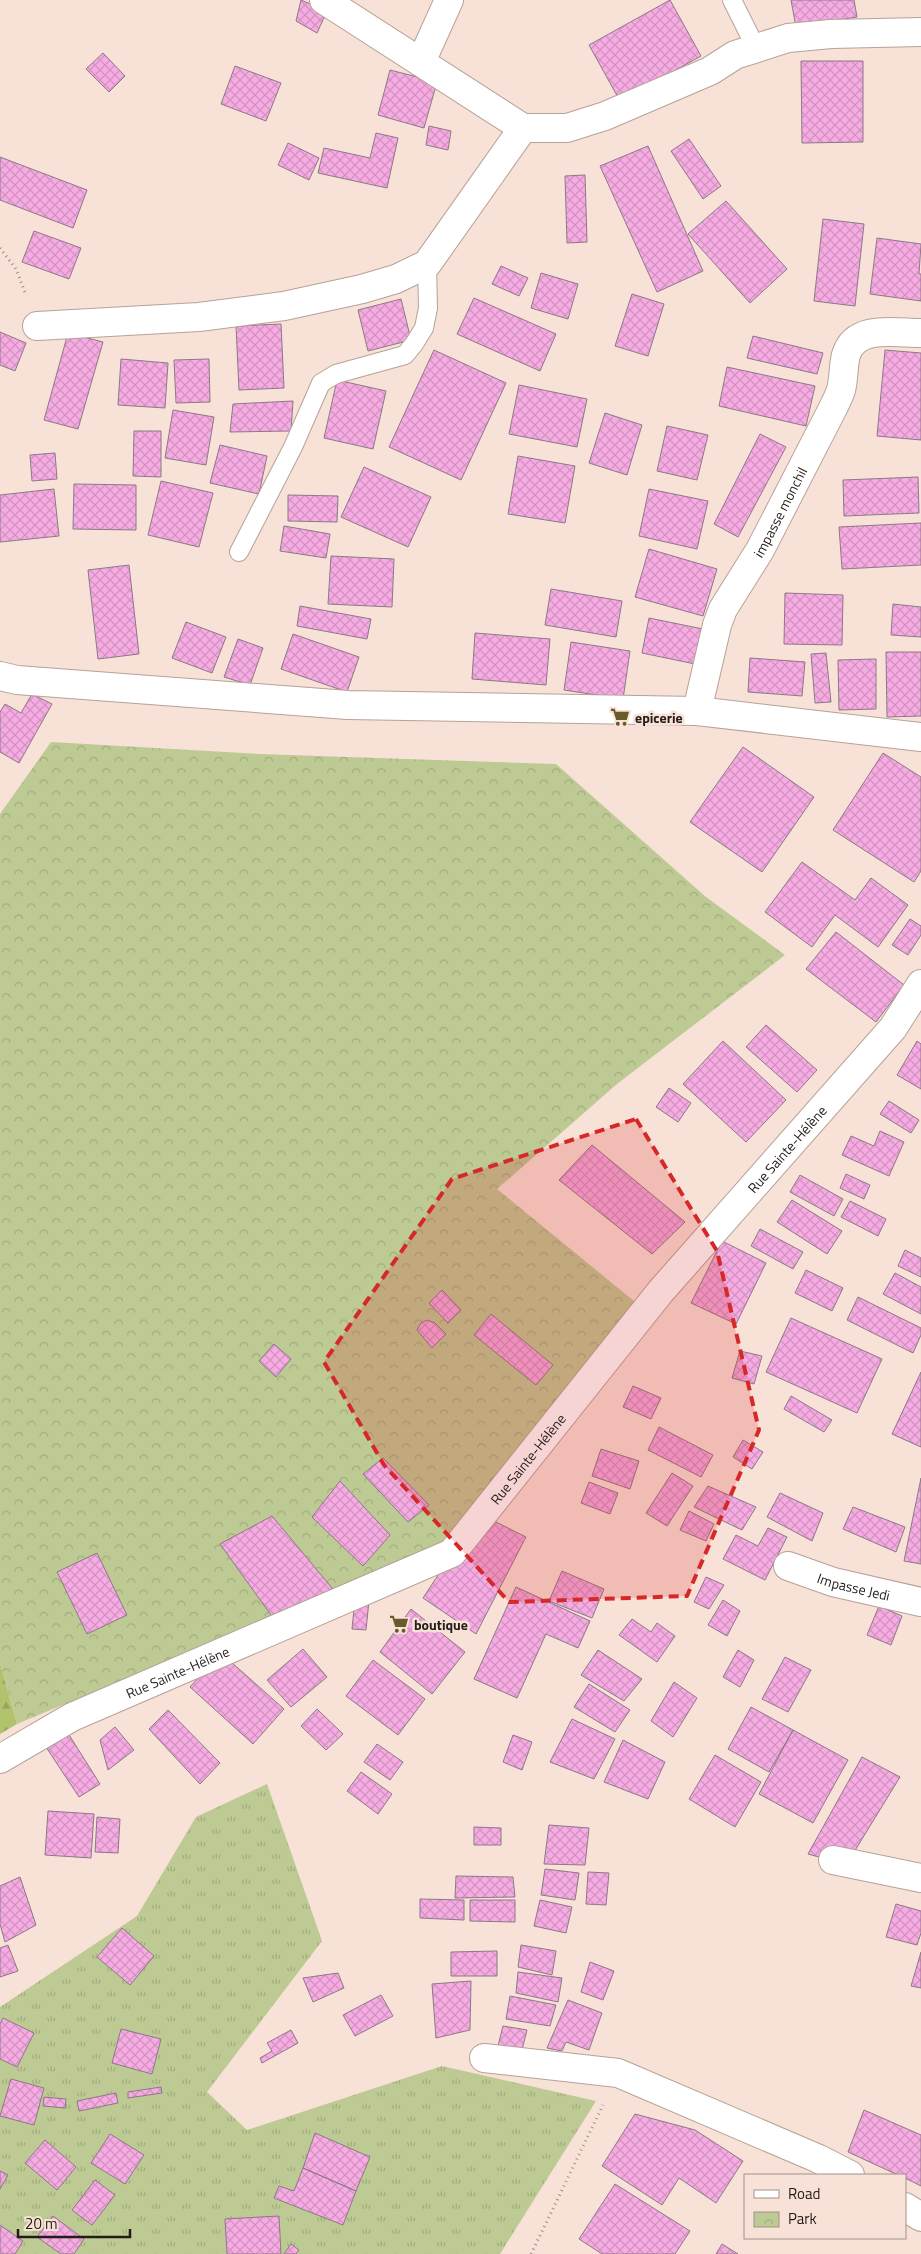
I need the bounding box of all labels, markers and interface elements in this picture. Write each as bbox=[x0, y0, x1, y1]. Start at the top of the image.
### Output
street label: impasse monchil bbox=[748, 463, 812, 561]
supermarket icon: epicerie bbox=[609, 706, 631, 728]
place label: epicerie bbox=[635, 707, 683, 728]
street label: Rue Sainte-Hélène bbox=[742, 1100, 831, 1197]
street label: Rue Sainte-Hélène bbox=[485, 1409, 570, 1508]
street label: Impasse Jedi bbox=[814, 1567, 892, 1605]
supermarket icon: boutique bbox=[388, 1613, 410, 1635]
place label: boutique bbox=[414, 1614, 468, 1635]
street label: Rue Sainte-Hélène bbox=[122, 1640, 232, 1703]
legend bbox=[744, 2174, 906, 2239]
text: Road bbox=[788, 2182, 820, 2205]
scale bar bbox=[18, 2206, 130, 2238]
text: Park bbox=[788, 2207, 817, 2230]
text: 20 m bbox=[25, 2212, 58, 2235]

